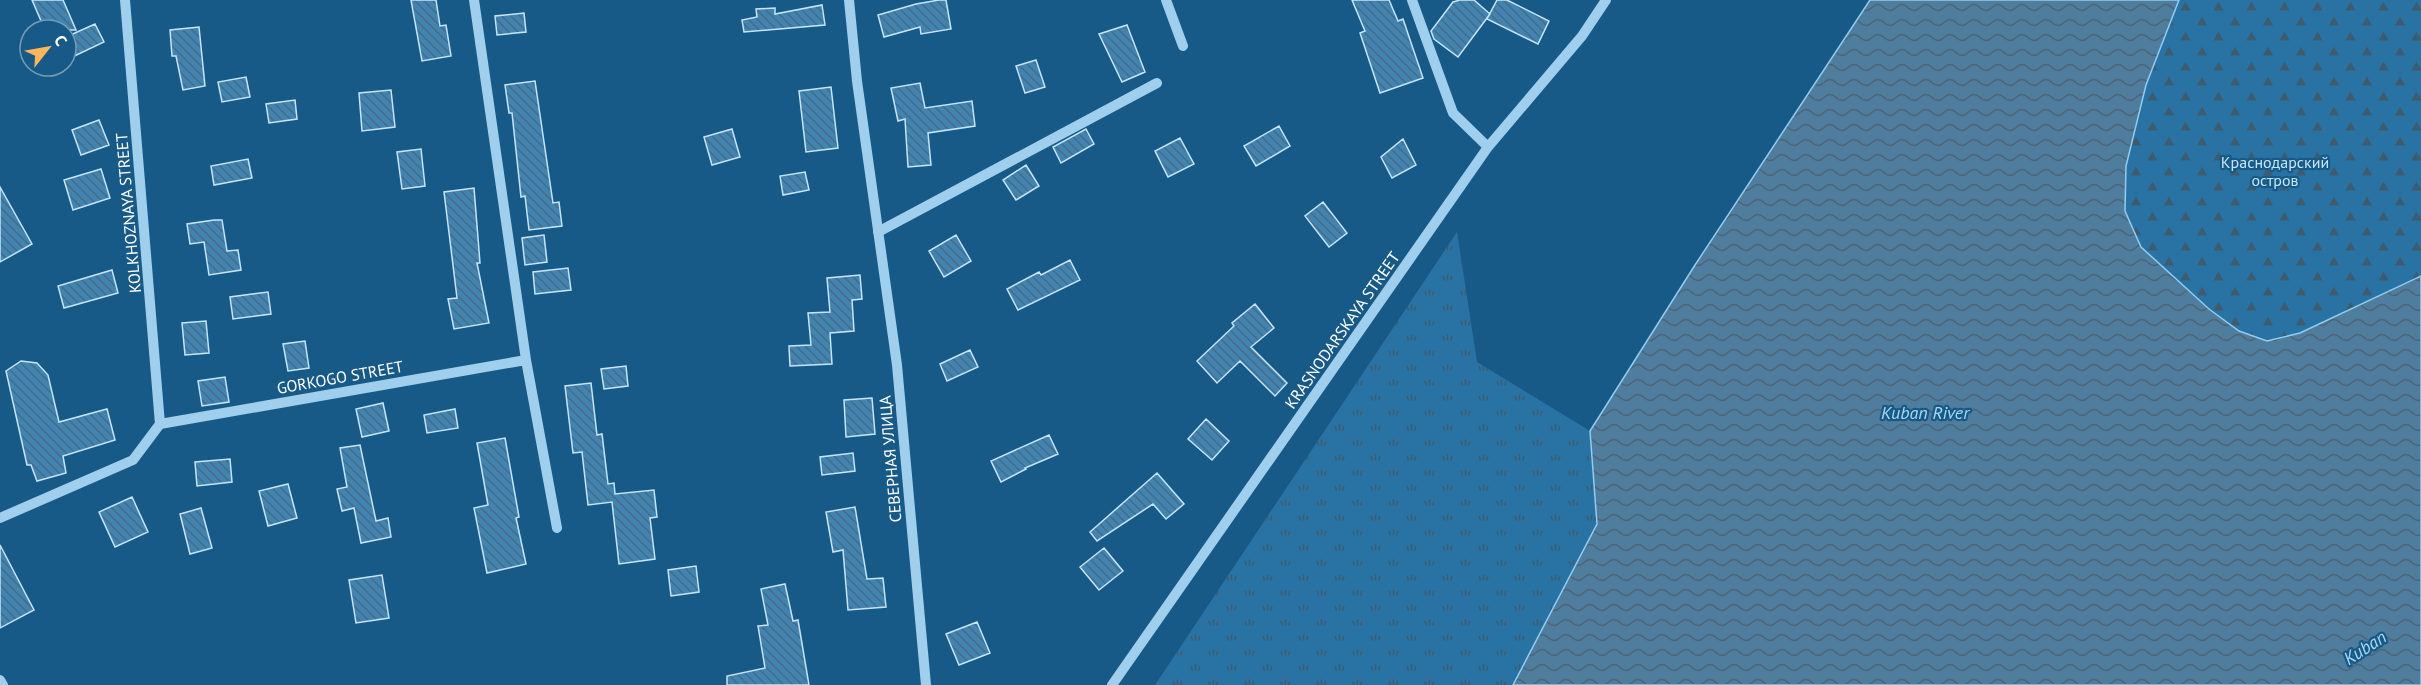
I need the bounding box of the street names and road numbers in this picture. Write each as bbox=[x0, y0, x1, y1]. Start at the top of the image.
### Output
street label: KOLKHOZNAYA STREET bbox=[111, 132, 145, 294]
street label: KRASNODARSKAYA STREET bbox=[1280, 248, 1404, 412]
street label: GORKOGO STREET bbox=[275, 356, 405, 398]
street label: СЕВЕРНАЯ УЛИЦА bbox=[874, 394, 906, 523]

